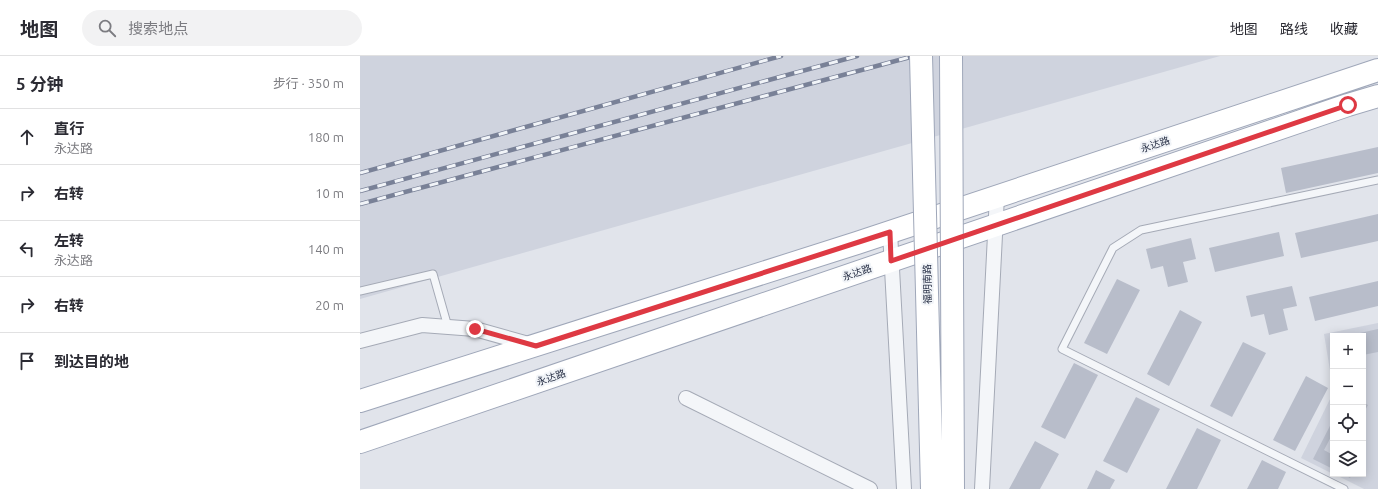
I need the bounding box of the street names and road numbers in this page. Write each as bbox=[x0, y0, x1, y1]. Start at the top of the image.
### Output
street label: 永达路 bbox=[1139, 135, 1171, 154]
street label: 永达路 bbox=[841, 262, 873, 283]
street label: 福明南路 bbox=[922, 264, 933, 304]
street label: 永达路 bbox=[535, 367, 567, 388]

